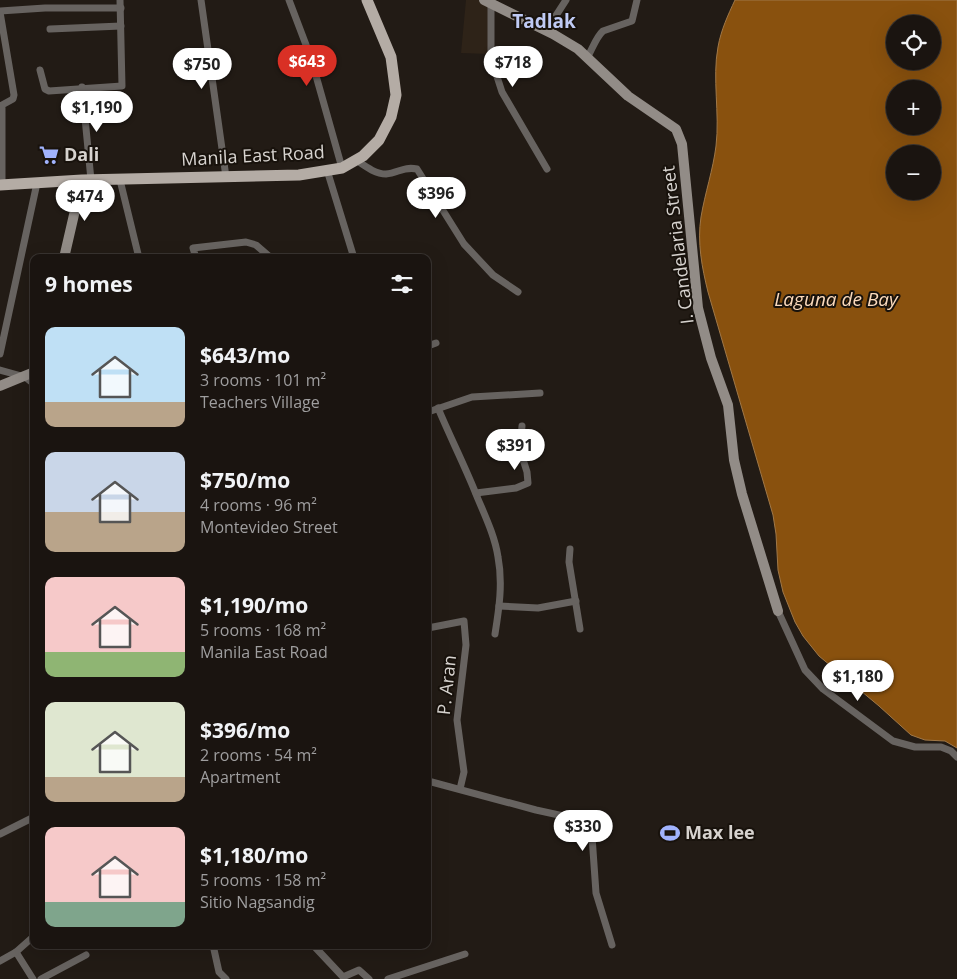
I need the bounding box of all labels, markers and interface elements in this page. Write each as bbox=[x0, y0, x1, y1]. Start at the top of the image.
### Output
district label: Tadlak bbox=[512, 8, 576, 34]
map controls bbox=[886, 15, 941, 200]
button: locate bbox=[886, 15, 941, 70]
pin: $643 bbox=[277, 44, 337, 87]
pin: $718 bbox=[483, 46, 543, 88]
pin: $750 bbox=[172, 48, 232, 90]
text: $643 bbox=[289, 50, 325, 72]
text: $718 bbox=[495, 51, 531, 73]
text: $750 bbox=[184, 53, 220, 75]
button: + bbox=[886, 80, 941, 135]
pin: $1,190 bbox=[56, 90, 138, 133]
text: $1,190 bbox=[72, 96, 122, 118]
street label: Manila East Road bbox=[181, 139, 325, 171]
place label: Dali bbox=[64, 142, 99, 166]
supermarket icon: Dali bbox=[38, 144, 60, 166]
button: − bbox=[886, 145, 941, 200]
street label: I. Candelaria Street bbox=[655, 165, 699, 326]
pin: $396 bbox=[406, 176, 466, 219]
pin: $474 bbox=[55, 180, 115, 222]
text: $396 bbox=[418, 182, 454, 204]
text: $474 bbox=[67, 185, 103, 207]
text: 9 homes bbox=[45, 270, 133, 298]
icon: filters bbox=[388, 270, 416, 298]
water label: Laguna de Bay bbox=[774, 286, 899, 312]
text: $643/mo bbox=[200, 341, 290, 369]
icon: home bbox=[85, 347, 145, 407]
text: 3 rooms · 101 m² bbox=[200, 369, 326, 391]
text: Teachers Village bbox=[200, 391, 320, 413]
pin: $391 bbox=[485, 428, 545, 471]
text: $391 bbox=[497, 434, 533, 456]
text: $750/mo bbox=[200, 466, 290, 494]
icon: home bbox=[85, 472, 145, 532]
text: 4 rooms · 96 m² bbox=[200, 494, 317, 516]
text: Montevideo Street bbox=[200, 516, 338, 538]
text: $1,190/mo bbox=[200, 591, 308, 619]
icon: home bbox=[85, 597, 145, 657]
text: 5 rooms · 168 m² bbox=[200, 619, 326, 641]
text: Manila East Road bbox=[200, 641, 328, 663]
street label: P. Aran bbox=[431, 654, 461, 716]
pin: $1,180 bbox=[817, 660, 899, 702]
text: $1,180 bbox=[833, 665, 883, 687]
text: $396/mo bbox=[200, 716, 290, 744]
icon: home bbox=[85, 722, 145, 782]
text: 2 rooms · 54 m² bbox=[200, 744, 317, 766]
text: Apartment bbox=[200, 766, 280, 788]
pin: $330 bbox=[553, 810, 613, 852]
text: $330 bbox=[565, 815, 601, 837]
place label: Max lee bbox=[685, 820, 755, 844]
sports icon: Max lee bbox=[659, 822, 681, 844]
text: $1,180/mo bbox=[200, 841, 308, 869]
icon: home bbox=[85, 847, 145, 907]
text: 5 rooms · 158 m² bbox=[200, 869, 326, 891]
text: Sitio Nagsandig bbox=[200, 891, 315, 913]

